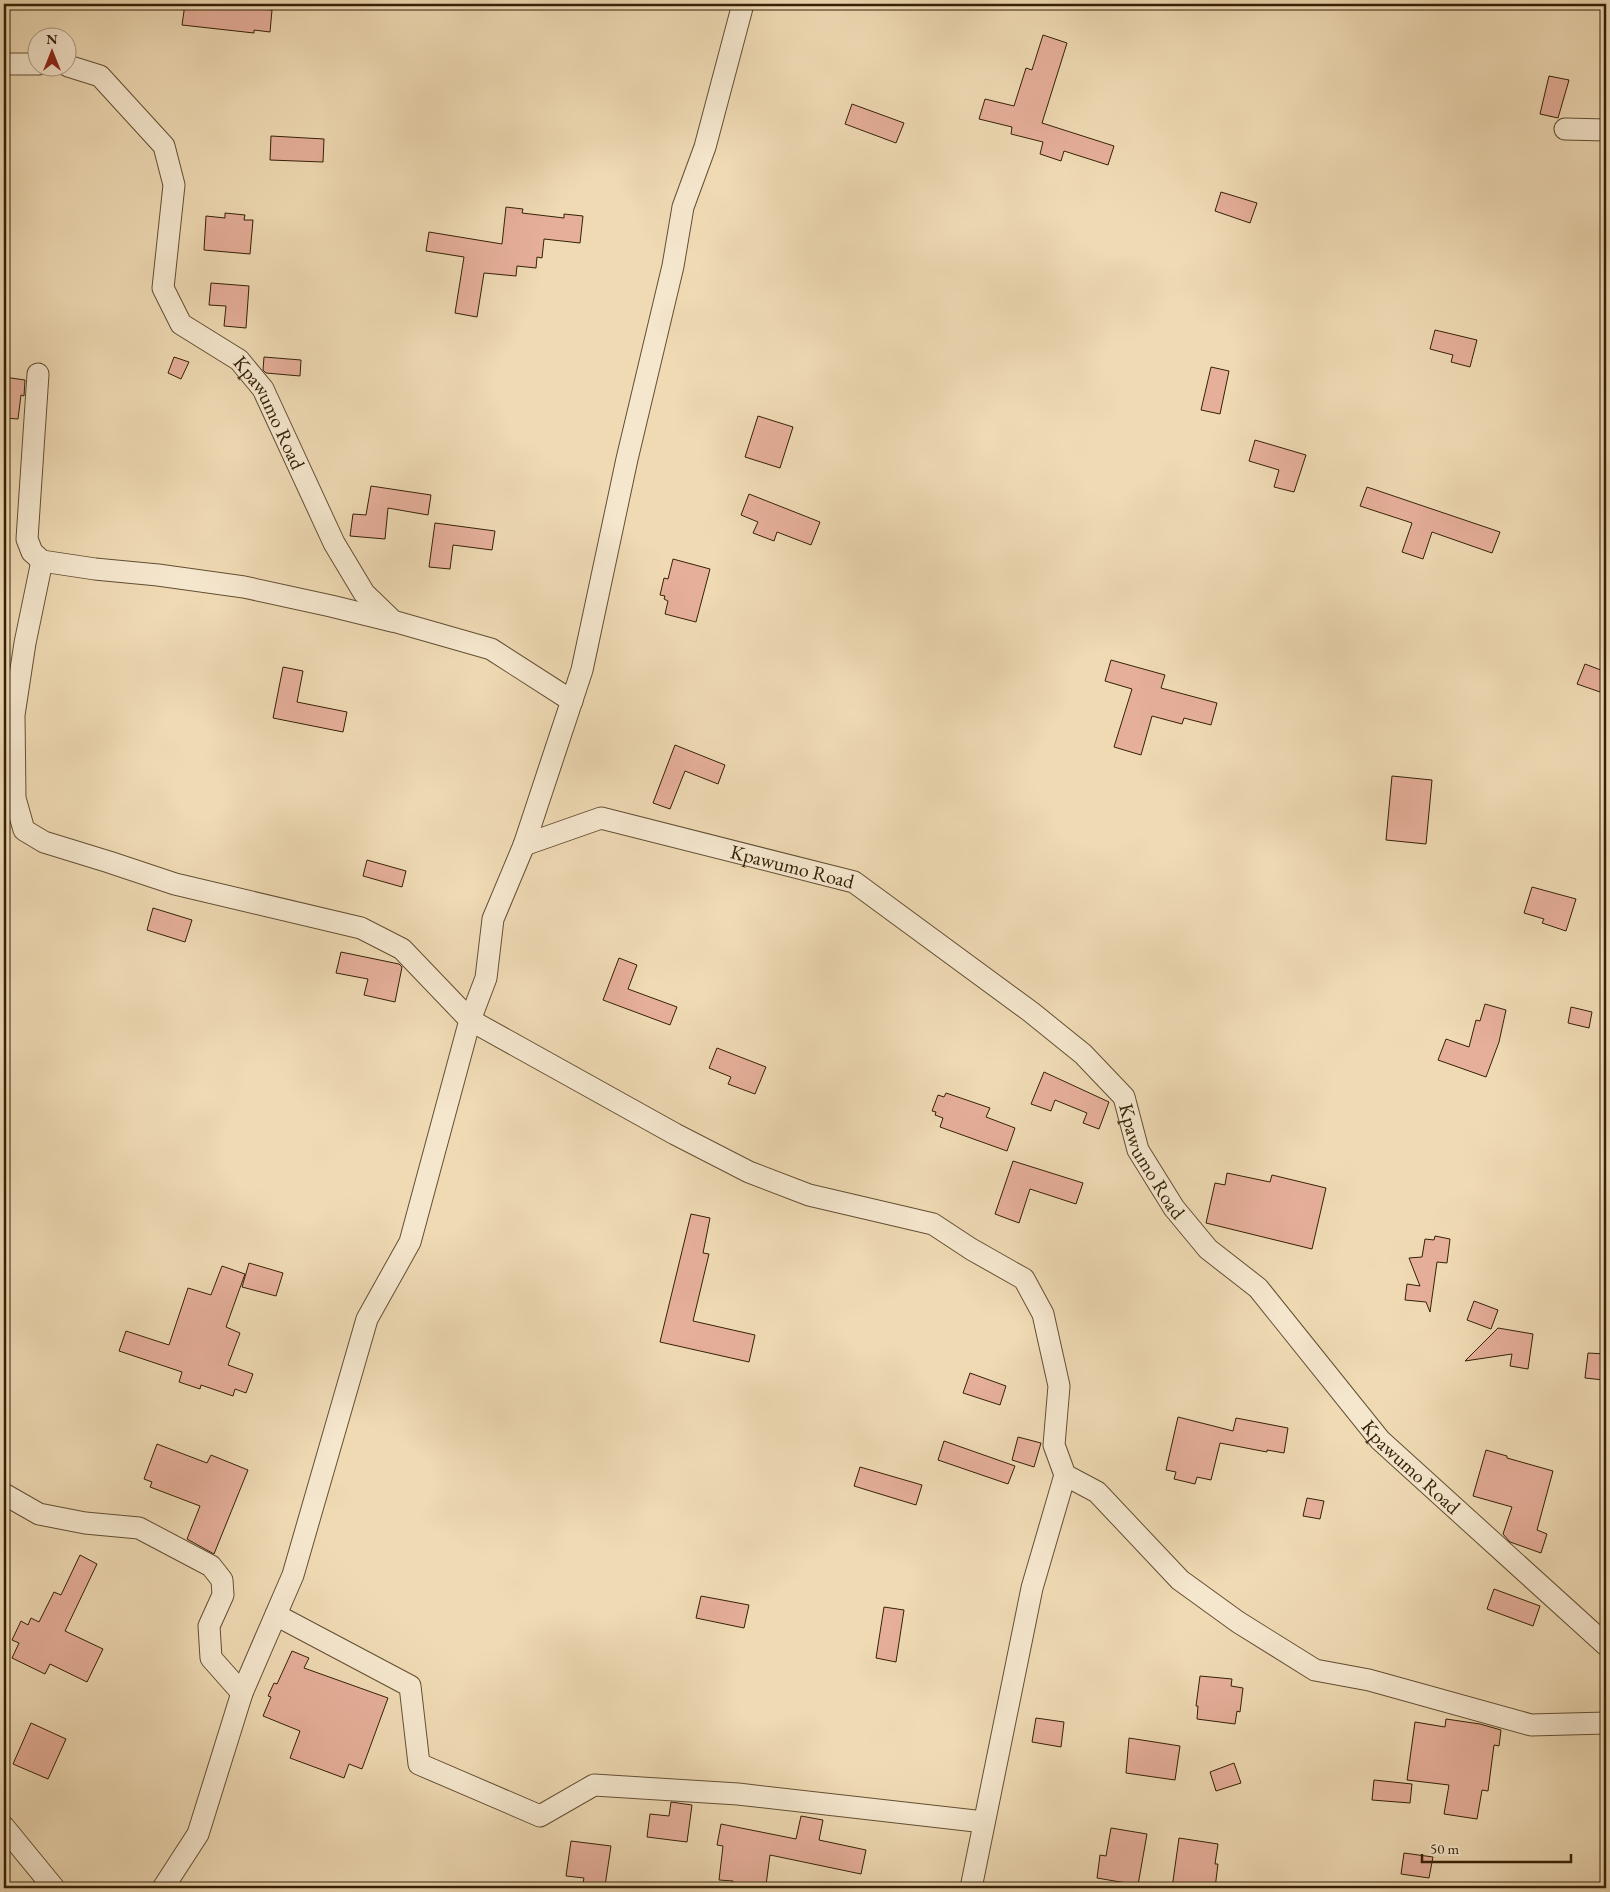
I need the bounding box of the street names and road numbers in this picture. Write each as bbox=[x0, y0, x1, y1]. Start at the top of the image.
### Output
street label: Kpawumo Road bbox=[228, 350, 312, 474]
street label: Kpawumo Road bbox=[728, 838, 858, 895]
street label: Kpawumo Road bbox=[1113, 1101, 1192, 1225]
street label: Kpawumo Road bbox=[1356, 1414, 1467, 1520]

